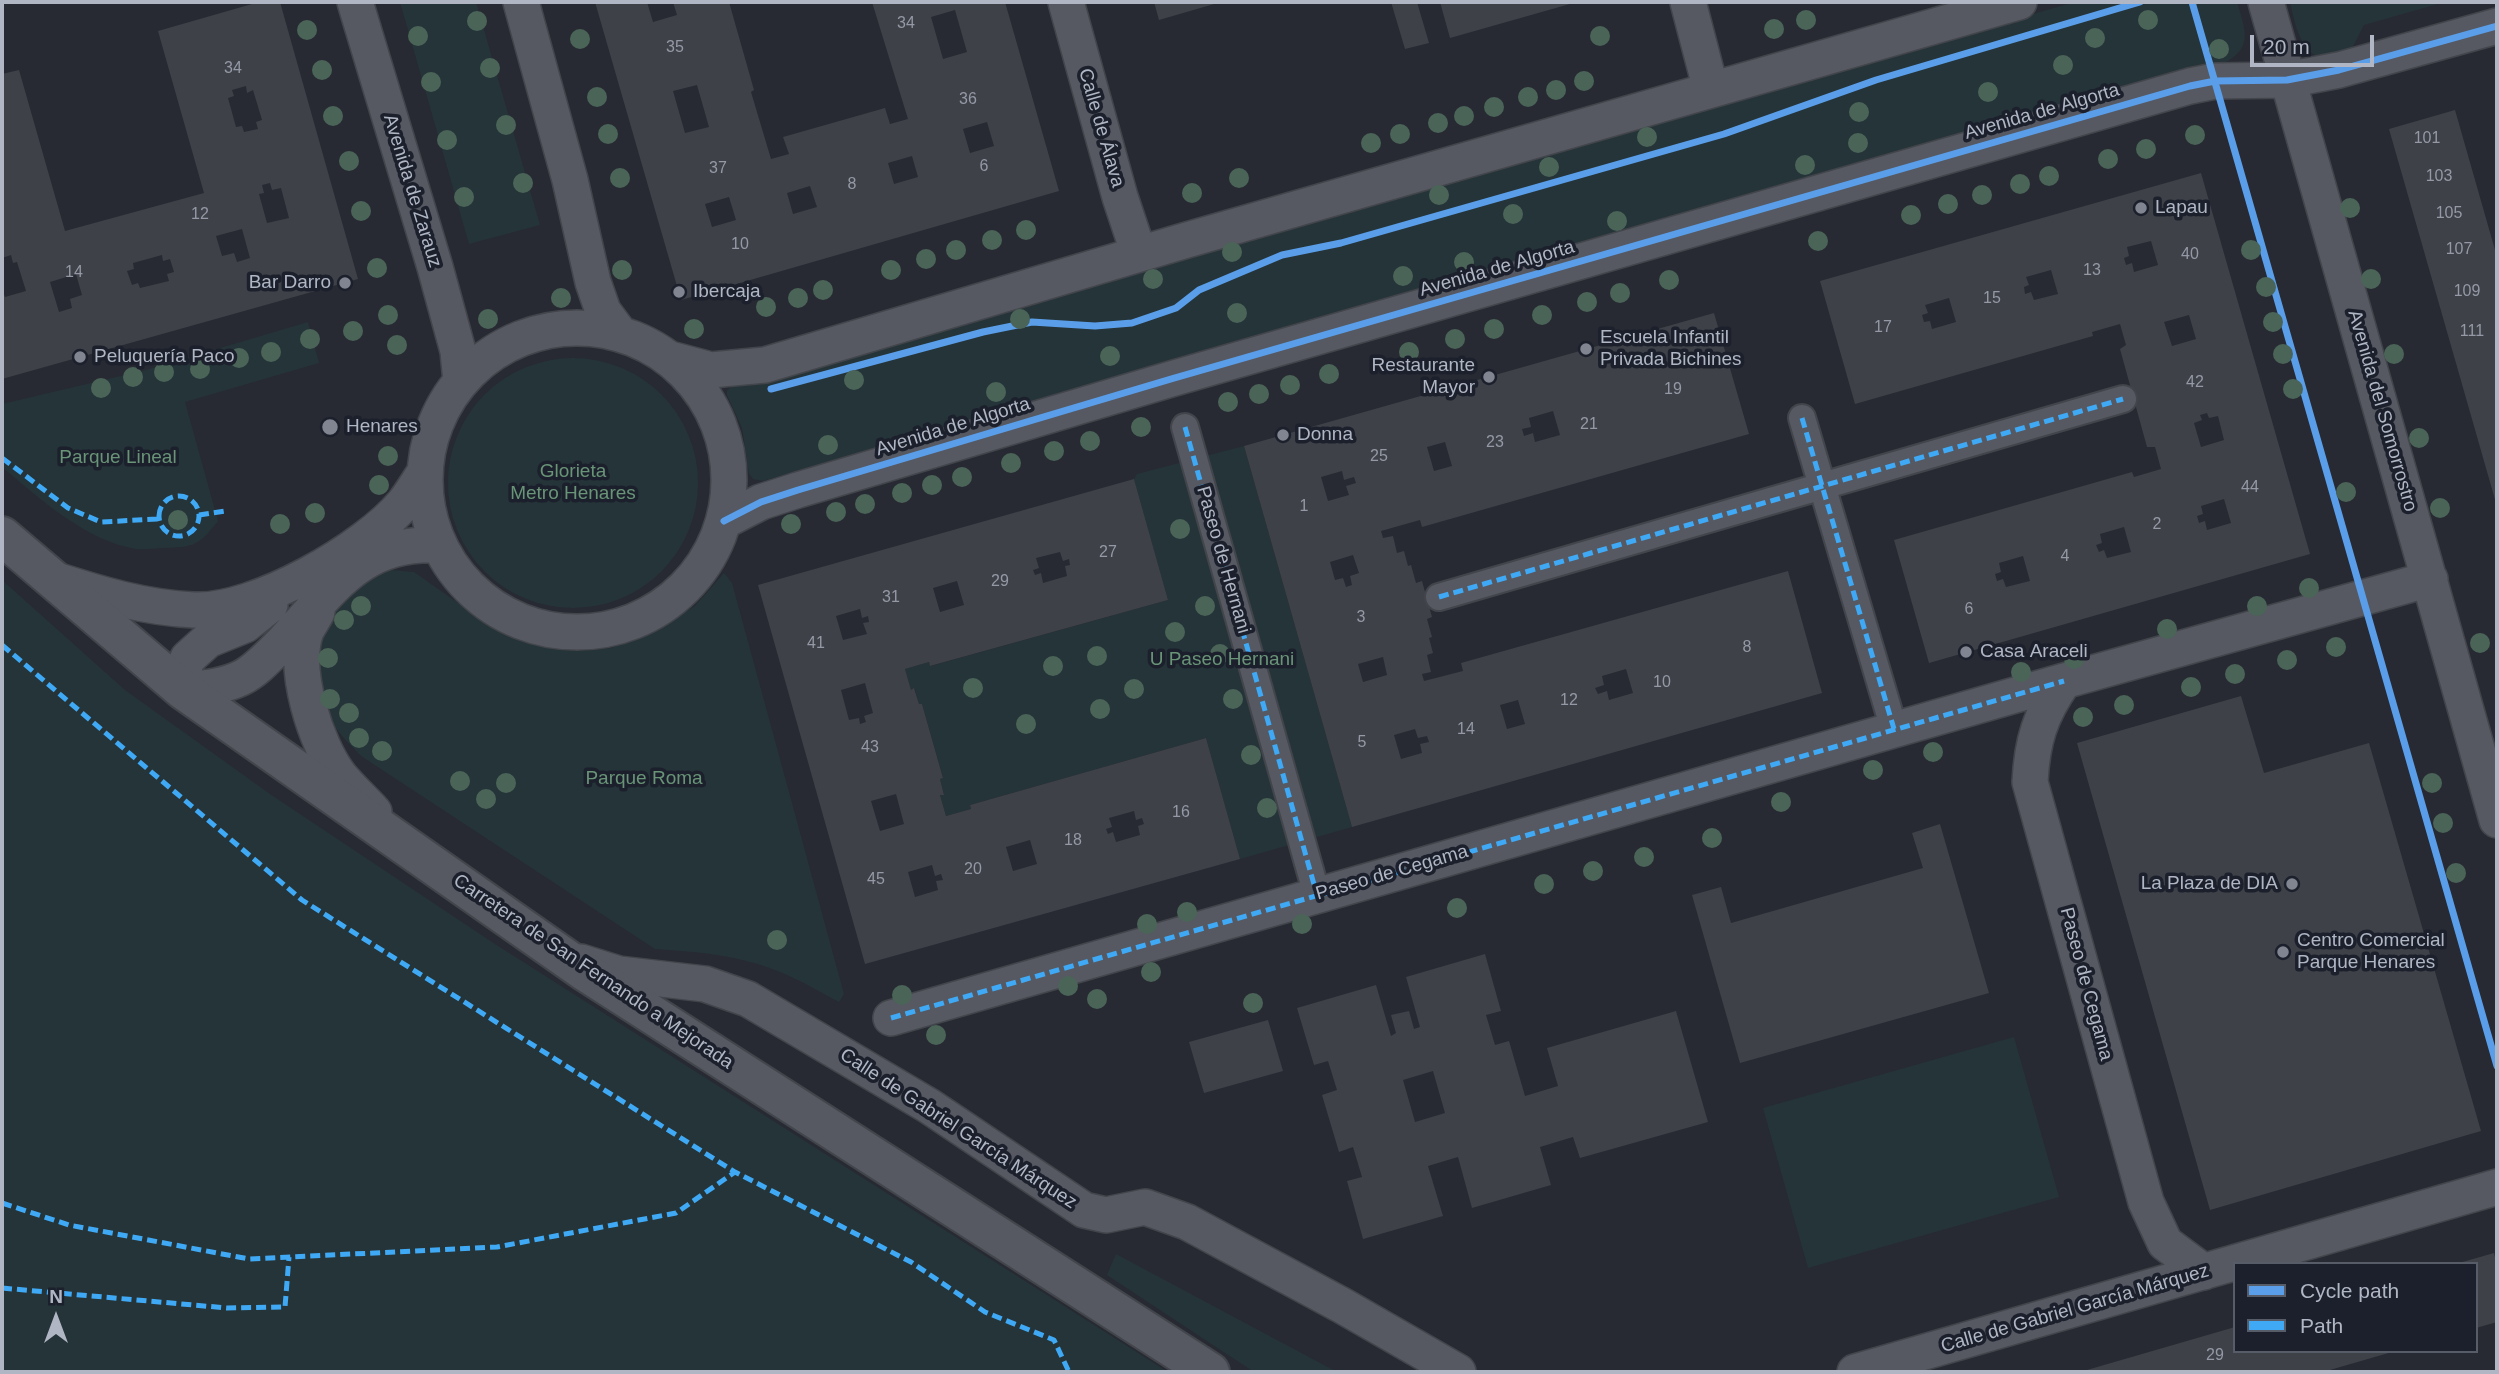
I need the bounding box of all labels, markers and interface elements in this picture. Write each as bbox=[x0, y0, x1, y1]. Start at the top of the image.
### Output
house number: 34 bbox=[897, 14, 915, 34]
scale bar bbox=[2254, 21, 2378, 65]
text: 20 m bbox=[2263, 35, 2310, 58]
house number: 35 bbox=[666, 38, 684, 58]
house number: 34 bbox=[224, 59, 242, 79]
street label: Calle de Álava bbox=[1073, 66, 1129, 190]
street label: Avenida de Algorta bbox=[1962, 79, 2122, 145]
house number: 36 bbox=[959, 90, 977, 110]
street label: Avenida de Zarauz bbox=[378, 112, 446, 270]
house number: 101 bbox=[2414, 129, 2440, 149]
house number: 6 bbox=[980, 157, 988, 177]
house number: 37 bbox=[709, 159, 727, 179]
house number: 103 bbox=[2426, 167, 2452, 187]
house number: 8 bbox=[848, 175, 856, 195]
place label: Lapau bbox=[2155, 197, 2208, 219]
marker: Lapau bbox=[2133, 200, 2149, 216]
house number: 105 bbox=[2436, 204, 2462, 224]
house number: 12 bbox=[191, 205, 209, 225]
house number: 10 bbox=[731, 235, 749, 255]
street label: Avenida de Algorta bbox=[1417, 236, 1577, 302]
house number: 107 bbox=[2446, 240, 2472, 260]
house number: 40 bbox=[2181, 245, 2199, 265]
house number: 13 bbox=[2083, 261, 2101, 281]
house number: 14 bbox=[65, 263, 83, 283]
place label: Bar Darro bbox=[249, 272, 331, 294]
marker: Bar Darro bbox=[337, 275, 353, 291]
place label: Ibercaja bbox=[693, 281, 761, 303]
house number: 109 bbox=[2454, 282, 2480, 302]
marker: Ibercaja bbox=[671, 284, 687, 300]
house number: 15 bbox=[1983, 289, 2001, 309]
street label: Avenida del Somorrostro bbox=[2342, 308, 2422, 514]
house number: 17 bbox=[1874, 318, 1892, 338]
house number: 111 bbox=[2460, 322, 2484, 342]
place label: Escuela Infantil Privada Bichines bbox=[1600, 327, 1742, 371]
marker: Escuela Infantil Privada Bichines bbox=[1578, 341, 1594, 357]
place label: Peluquería Paco bbox=[94, 346, 234, 368]
marker: Peluquería Paco bbox=[72, 349, 88, 365]
place label: Restaurante Mayor bbox=[1371, 355, 1475, 399]
marker: Restaurante Mayor bbox=[1481, 369, 1497, 385]
house number: 42 bbox=[2186, 373, 2204, 393]
house number: 19 bbox=[1664, 380, 1682, 400]
street label: Avenida de Algorta bbox=[873, 393, 1033, 461]
house number: 21 bbox=[1580, 415, 1598, 435]
place label: Henares bbox=[346, 416, 418, 438]
marker: Henares bbox=[320, 417, 340, 437]
place label: Donna bbox=[1297, 424, 1353, 446]
marker: Donna bbox=[1275, 427, 1291, 443]
house number: 23 bbox=[1486, 433, 1504, 453]
park label: Parque Lineal bbox=[59, 447, 177, 469]
house number: 25 bbox=[1370, 447, 1388, 467]
park label: Glorieta Metro Henares bbox=[510, 461, 636, 505]
house number: 44 bbox=[2241, 478, 2259, 498]
street label: Paseo de Hernani bbox=[1191, 484, 1255, 636]
house number: 1 bbox=[1300, 497, 1308, 517]
house number: 2 bbox=[2153, 515, 2161, 535]
house number: 27 bbox=[1099, 543, 1117, 563]
house number: 4 bbox=[2061, 547, 2069, 567]
house number: 29 bbox=[991, 572, 1009, 592]
house number: 31 bbox=[882, 588, 900, 608]
house number: 6 bbox=[1965, 600, 1973, 620]
house number: 3 bbox=[1357, 608, 1365, 628]
house number: 41 bbox=[807, 634, 825, 654]
house number: 8 bbox=[1743, 638, 1751, 658]
place label: Casa Araceli bbox=[1980, 641, 2088, 663]
marker: Casa Araceli bbox=[1958, 644, 1974, 660]
park label: U Paseo Hernani bbox=[1150, 649, 1294, 671]
house number: 10 bbox=[1653, 673, 1671, 693]
house number: 12 bbox=[1560, 691, 1578, 711]
house number: 14 bbox=[1457, 720, 1475, 740]
house number: 5 bbox=[1358, 733, 1366, 753]
house number: 43 bbox=[861, 738, 879, 758]
park label: Parque Roma bbox=[585, 768, 703, 790]
house number: 16 bbox=[1172, 803, 1190, 823]
house number: 18 bbox=[1064, 831, 1082, 851]
street label: Paseo de Cegama bbox=[1313, 840, 1471, 906]
house number: 20 bbox=[964, 860, 982, 880]
street label: Carretera de San Fernando a Mejorada bbox=[449, 870, 737, 1074]
house number: 45 bbox=[867, 870, 885, 890]
place label: La Plaza de DIA bbox=[2141, 873, 2278, 895]
marker: La Plaza de DIA bbox=[2284, 876, 2300, 892]
street label: Paseo de Cegama bbox=[2055, 905, 2117, 1063]
place label: Centro Comercial Parque Henares bbox=[2297, 930, 2445, 974]
marker: Centro Comercial Parque Henares bbox=[2275, 944, 2291, 960]
street label: Calle de Gabriel García Márquez bbox=[835, 1044, 1081, 1214]
street label: Calle de Gabriel García Márquez bbox=[1938, 1260, 2212, 1358]
legend bbox=[2233, 1262, 2478, 1353]
text: Cycle path bbox=[2300, 1279, 2399, 1302]
north arrow bbox=[21, 1283, 91, 1353]
text: N bbox=[49, 1286, 63, 1307]
text: Path bbox=[2300, 1314, 2343, 1337]
house number: 29 bbox=[2206, 1346, 2224, 1366]

